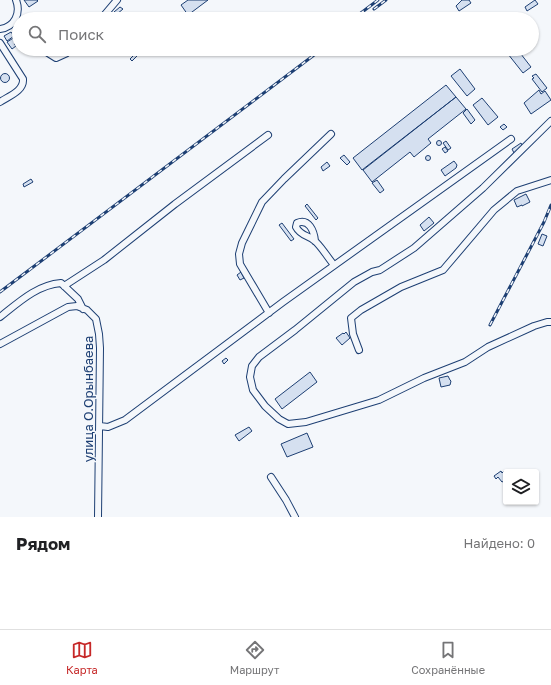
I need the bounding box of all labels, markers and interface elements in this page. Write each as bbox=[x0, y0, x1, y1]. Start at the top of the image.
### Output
search box bbox=[12, 12, 539, 56]
icon: search bbox=[26, 23, 48, 45]
text: Поиск bbox=[58, 25, 104, 43]
street label: улица О.Орынбаева bbox=[80, 336, 96, 462]
map controls bbox=[503, 469, 539, 505]
button: layers bbox=[503, 469, 539, 505]
text: Рядом bbox=[16, 533, 70, 554]
text: Найдено: 0 bbox=[463, 535, 535, 551]
tab: Карта bbox=[66, 639, 98, 676]
tab: Маршрут bbox=[230, 639, 279, 676]
tab: Сохранённые bbox=[411, 639, 485, 676]

